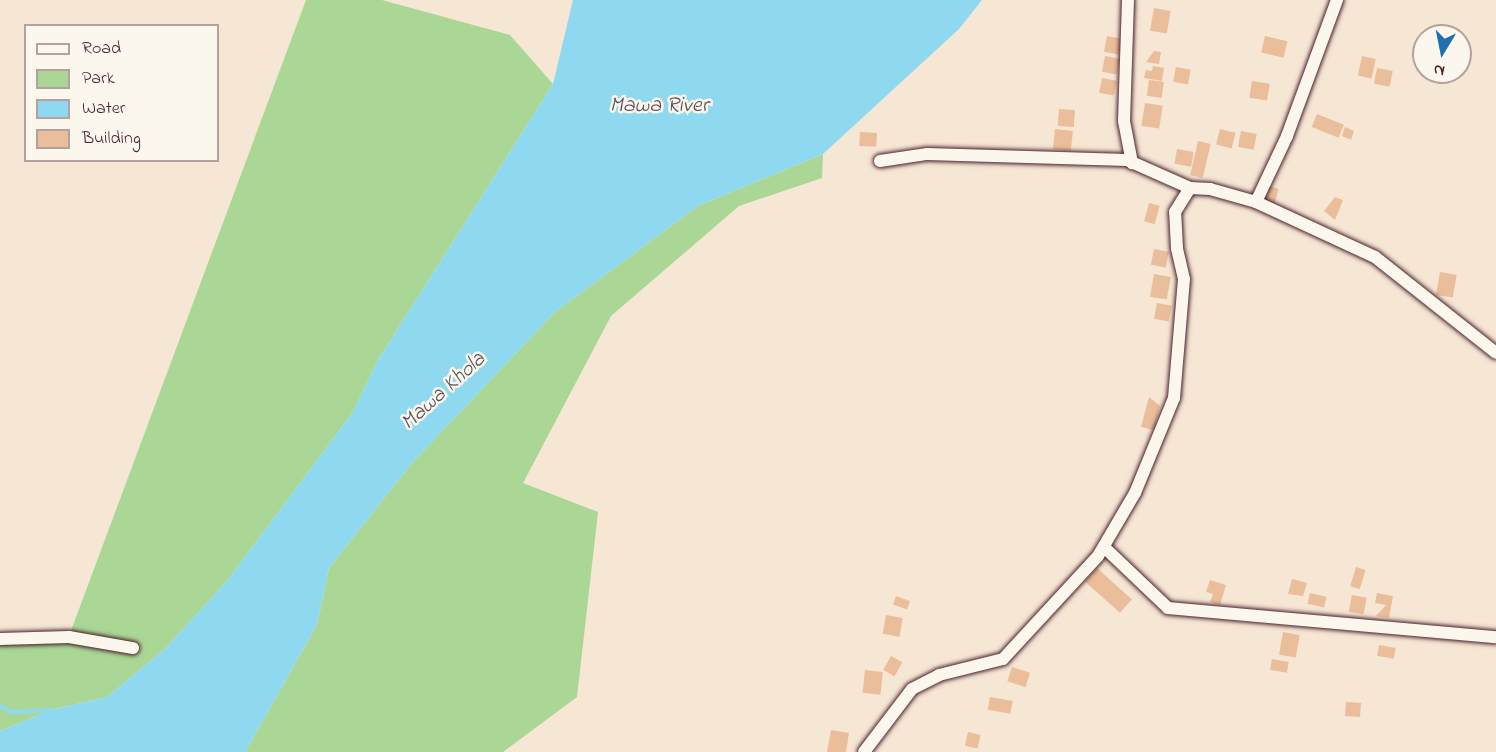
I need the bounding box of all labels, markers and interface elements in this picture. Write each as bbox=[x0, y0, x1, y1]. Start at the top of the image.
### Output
legend bbox=[24, 24, 219, 162]
north arrow bbox=[1412, 24, 1472, 84]
text: Road bbox=[82, 36, 121, 62]
text: N bbox=[1432, 57, 1447, 83]
text: Park bbox=[82, 66, 115, 92]
water label: Mawa River bbox=[610, 94, 708, 120]
text: Water bbox=[82, 96, 125, 122]
text: Building bbox=[82, 126, 141, 152]
water label: Mawa Khola bbox=[396, 347, 492, 437]

